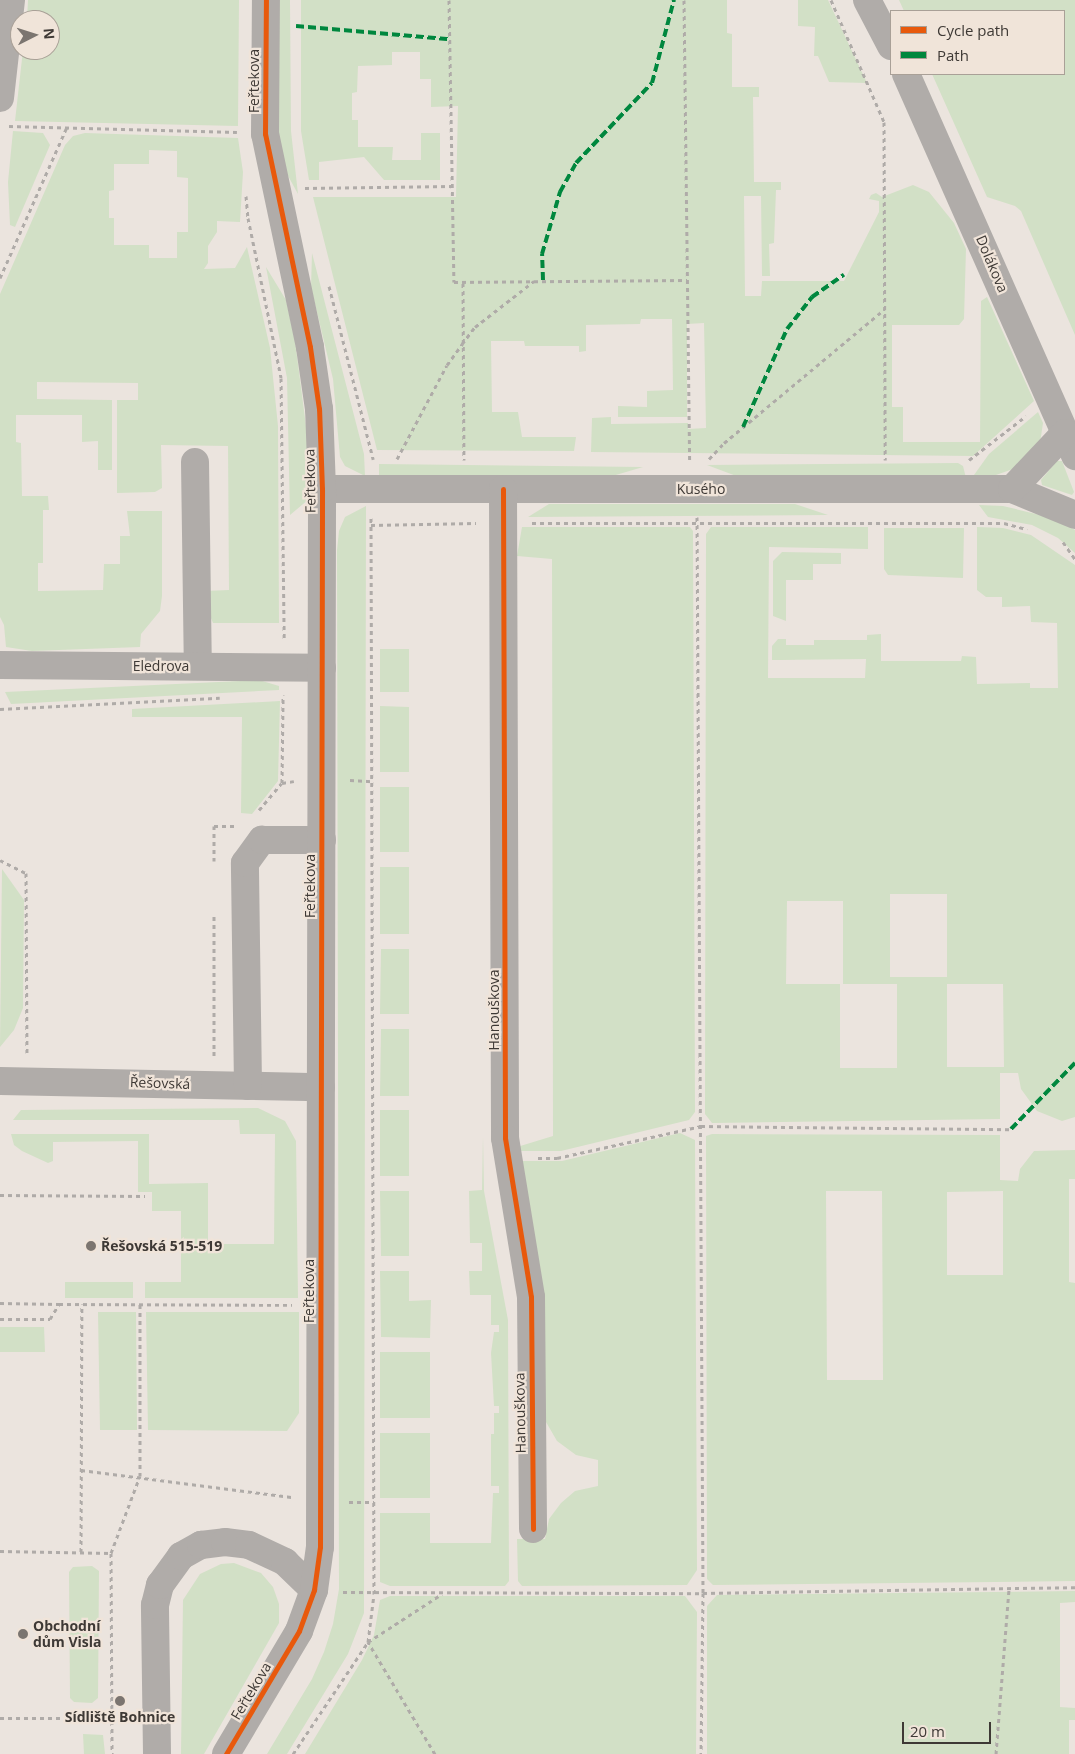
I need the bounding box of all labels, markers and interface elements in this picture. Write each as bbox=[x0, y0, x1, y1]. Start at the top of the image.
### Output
north arrow bbox=[10, 10, 60, 60]
legend bbox=[890, 10, 1065, 75]
text: Cycle path bbox=[937, 20, 1009, 40]
text: N bbox=[39, 27, 59, 40]
text: Path bbox=[937, 45, 969, 65]
street label: Feřtekova bbox=[246, 49, 262, 113]
street label: Dolákova bbox=[972, 233, 1012, 295]
street label: Feřtekova bbox=[301, 449, 319, 513]
street label: Kusého bbox=[677, 481, 725, 497]
street label: Eledrova bbox=[133, 658, 189, 674]
street label: Feřtekova bbox=[302, 854, 318, 918]
street label: Hanouškova bbox=[486, 970, 502, 1050]
street label: Řešovská bbox=[130, 1074, 190, 1092]
place label: Řešovská 515-519 bbox=[101, 1238, 222, 1254]
marker: Řešovská 515-519 bbox=[85, 1240, 97, 1252]
street label: Feřtekova bbox=[301, 1259, 317, 1323]
street label: Hanouškova bbox=[511, 1372, 529, 1454]
place label: Obchodní dům Visla bbox=[33, 1618, 102, 1650]
marker: Obchodní dům Visla bbox=[17, 1628, 29, 1640]
street label: Feřtekova bbox=[227, 1659, 275, 1723]
marker: Sídliště Bohnice bbox=[114, 1695, 126, 1707]
place label: Sídliště Bohnice bbox=[65, 1709, 175, 1725]
scale bar bbox=[905, 1712, 994, 1744]
text: 20 m bbox=[910, 1721, 945, 1741]

